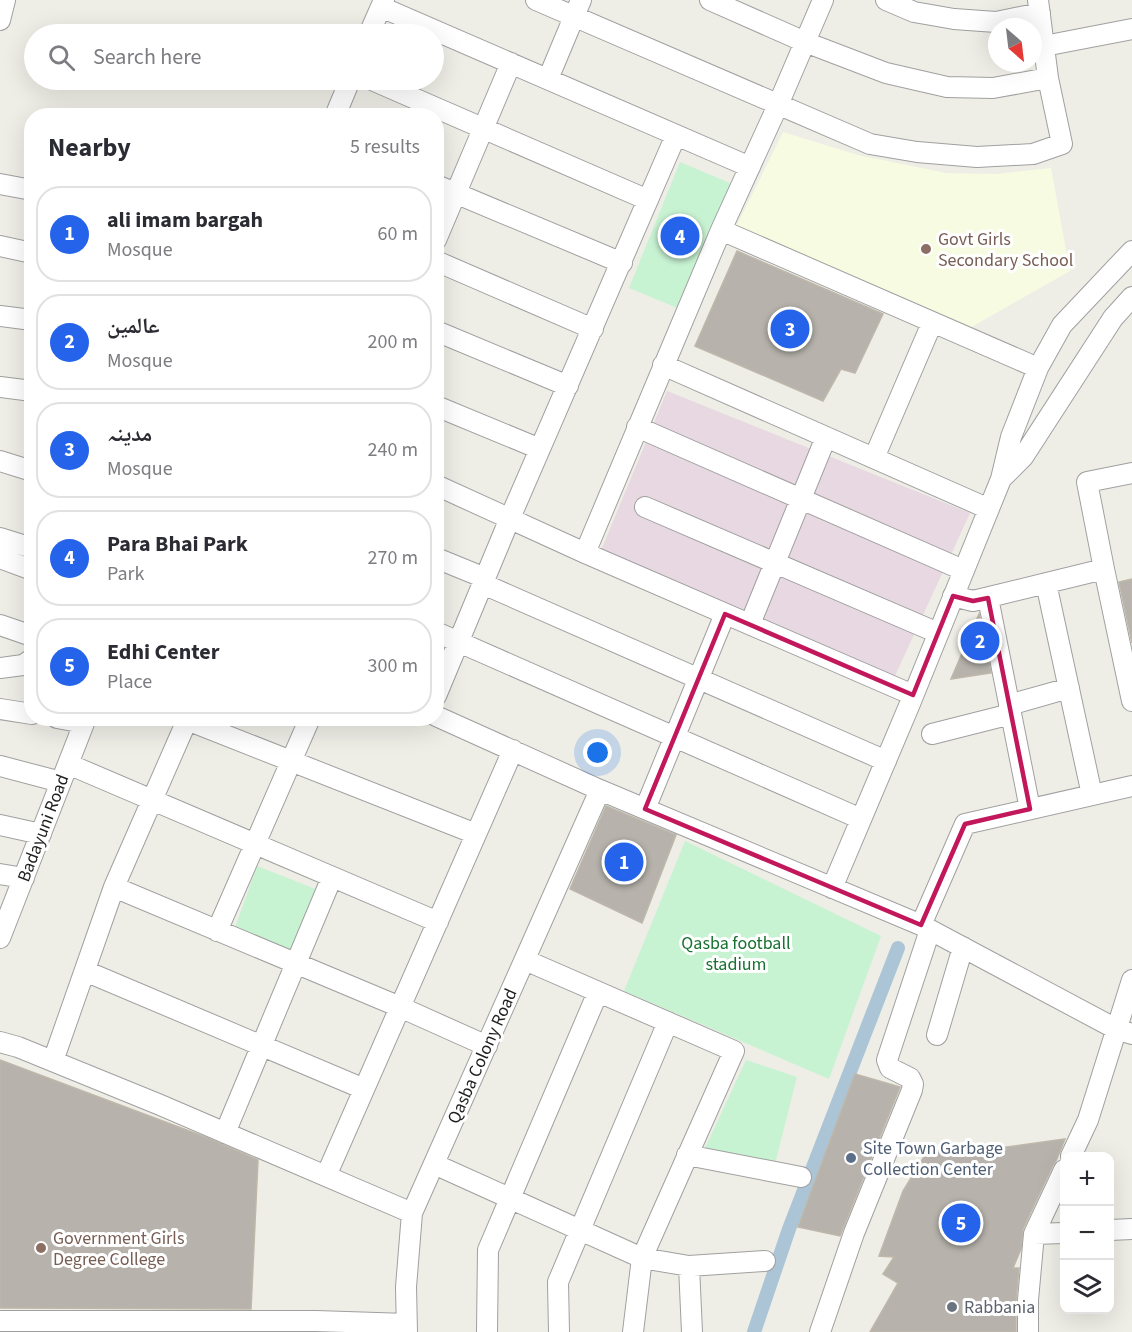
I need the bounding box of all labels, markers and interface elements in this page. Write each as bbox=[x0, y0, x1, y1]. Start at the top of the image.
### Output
north arrow bbox=[988, 18, 1042, 72]
search box bbox=[24, 24, 444, 90]
icon: search bbox=[45, 41, 78, 74]
text: Search here bbox=[93, 41, 201, 73]
text: Nearby bbox=[48, 129, 131, 166]
text: 5 results bbox=[350, 133, 420, 161]
text: ali imam bargah bbox=[107, 204, 263, 236]
pin: 4 bbox=[660, 214, 700, 258]
text: 1 bbox=[64, 220, 75, 248]
text: 60 m bbox=[378, 220, 418, 248]
place label: Govt Girls Secondary School bbox=[938, 227, 1073, 273]
text: Mosque bbox=[107, 236, 173, 264]
marker: Govt Girls Secondary School bbox=[919, 242, 933, 256]
pin: 3 bbox=[770, 306, 810, 352]
text: عالمین bbox=[107, 310, 160, 342]
text: 2 bbox=[64, 328, 75, 356]
text: 200 m bbox=[368, 328, 418, 356]
text: Mosque bbox=[107, 347, 173, 375]
text: مدینہ bbox=[107, 418, 152, 450]
text: 3 bbox=[64, 436, 75, 464]
text: 240 m bbox=[368, 436, 418, 464]
text: Mosque bbox=[107, 455, 173, 483]
text: Para Bhai Park bbox=[107, 528, 248, 560]
text: 4 bbox=[64, 544, 75, 572]
text: 270 m bbox=[368, 544, 418, 572]
text: Park bbox=[107, 560, 144, 588]
pin: 2 bbox=[960, 618, 1000, 664]
text: Edhi Center bbox=[107, 636, 219, 668]
text: 5 bbox=[64, 652, 75, 680]
text: 300 m bbox=[368, 652, 418, 680]
text: Place bbox=[107, 668, 152, 696]
your location bbox=[583, 738, 612, 767]
street label: Badayuni Road bbox=[11, 771, 75, 886]
pin: 1 bbox=[604, 840, 644, 884]
park label: Qasba football stadium bbox=[681, 931, 791, 977]
street label: Qasba Colony Road bbox=[441, 985, 524, 1128]
place label: Site Town Garbage Collection Center bbox=[863, 1136, 1003, 1182]
marker: Site Town Garbage Collection Center bbox=[844, 1151, 858, 1165]
map controls bbox=[1060, 1152, 1114, 1314]
button: + bbox=[1060, 1152, 1114, 1206]
pin: 5 bbox=[942, 1200, 980, 1246]
button: − bbox=[1060, 1206, 1114, 1260]
place label: Government Girls Degree College bbox=[53, 1226, 184, 1272]
marker: Government Girls Degree College bbox=[34, 1241, 48, 1255]
button: layers bbox=[1060, 1260, 1114, 1314]
place label: Rabbania bbox=[964, 1295, 1035, 1320]
marker: Rabbania bbox=[945, 1300, 959, 1314]

